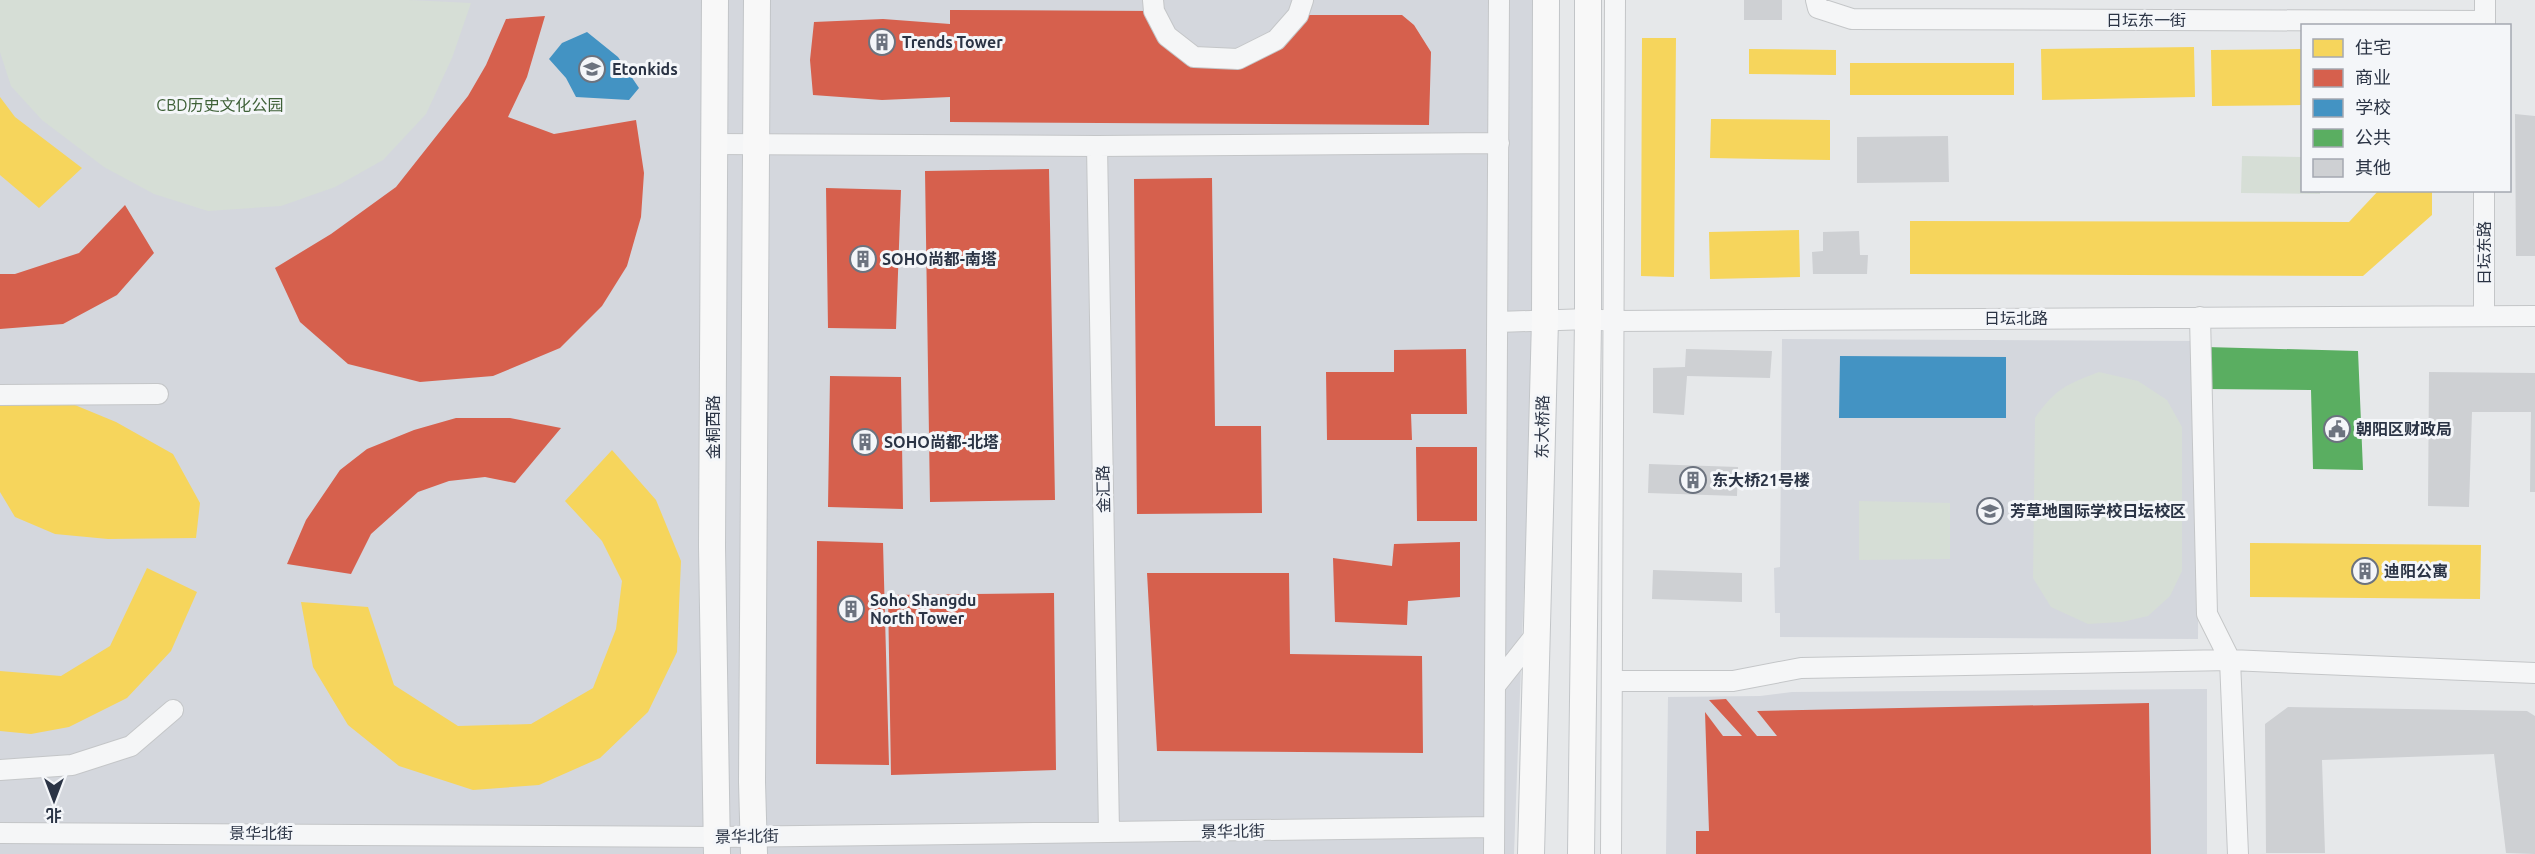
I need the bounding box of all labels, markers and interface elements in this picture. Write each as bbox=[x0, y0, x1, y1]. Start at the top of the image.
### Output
street label: 日坛东一街 bbox=[2106, 11, 2186, 29]
legend bbox=[2301, 24, 2511, 192]
building icon: Trends Tower bbox=[867, 27, 897, 57]
place label: Trends Tower bbox=[902, 33, 1003, 51]
text: 住宅 bbox=[2355, 37, 2391, 57]
school or university icon: Etonkids bbox=[577, 54, 607, 84]
place label: Etonkids bbox=[612, 60, 678, 78]
text: 商业 bbox=[2355, 67, 2391, 87]
park label: CBD历史文化公园 bbox=[156, 96, 284, 114]
text: 学校 bbox=[2355, 97, 2391, 117]
text: 公共 bbox=[2355, 127, 2391, 147]
text: 其他 bbox=[2355, 157, 2391, 177]
street label: 日坛东路 bbox=[2475, 221, 2493, 285]
building icon: SOHO尚都-南塔 bbox=[848, 244, 878, 274]
place label: SOHO尚都-南塔 bbox=[882, 250, 997, 268]
street label: 日坛北路 bbox=[1984, 309, 2048, 327]
street label: 金桐西路 bbox=[704, 395, 722, 459]
street label: 东大桥路 bbox=[1532, 395, 1552, 459]
public building icon: 朝阳区财政局 bbox=[2322, 414, 2352, 444]
place label: 朝阳区财政局 bbox=[2356, 420, 2452, 438]
building icon: SOHO尚都-北塔 bbox=[850, 427, 880, 457]
place label: SOHO尚都-北塔 bbox=[884, 433, 999, 451]
street label: 金汇路 bbox=[1094, 465, 1112, 513]
building icon: 东大桥21号楼 bbox=[1678, 465, 1708, 495]
place label: 东大桥21号楼 bbox=[1712, 471, 1810, 489]
school or university icon: 芳草地国际学校日坛校区 bbox=[1975, 496, 2005, 526]
place label: 芳草地国际学校日坛校区 bbox=[2010, 502, 2186, 520]
building icon: 迪阳公寓 bbox=[2350, 556, 2380, 586]
place label: 迪阳公寓 bbox=[2384, 562, 2448, 580]
place label: Soho Shangdu North Tower bbox=[870, 591, 976, 627]
building icon: Soho Shangdu North Tower bbox=[836, 594, 866, 624]
north arrow bbox=[24, 770, 84, 830]
text: 北 bbox=[46, 806, 62, 824]
street label: 景华北街 bbox=[1201, 821, 1265, 841]
street label: 景华北街 bbox=[229, 824, 293, 842]
street label: 景华北街 bbox=[715, 826, 779, 846]

